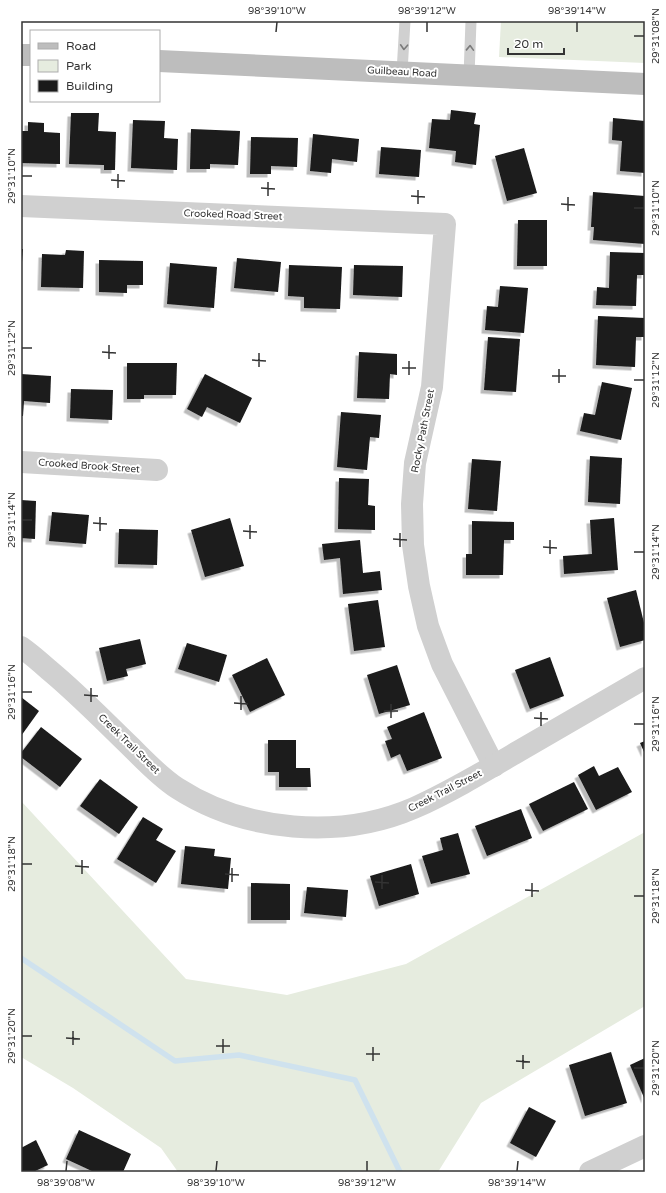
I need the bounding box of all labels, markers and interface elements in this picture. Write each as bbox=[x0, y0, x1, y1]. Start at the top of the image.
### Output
text: 98°39'10"W bbox=[248, 5, 306, 17]
text: 98°39'12"W bbox=[398, 5, 456, 17]
text: 98°39'14"W bbox=[548, 5, 606, 17]
text: 29°31'08"N bbox=[650, 8, 662, 64]
legend bbox=[30, 30, 160, 102]
scale bar bbox=[508, 30, 564, 56]
text: 20 m bbox=[514, 37, 543, 51]
text: Road bbox=[66, 39, 96, 53]
one-way arrow bbox=[399, 44, 408, 50]
one-way arrow bbox=[466, 45, 475, 51]
text: Park bbox=[66, 59, 92, 73]
street label: Guilbeau Road bbox=[367, 64, 437, 80]
text: Building bbox=[66, 79, 113, 93]
text: 29°31'10"N bbox=[6, 148, 18, 204]
text: 29°31'10"N bbox=[650, 180, 662, 236]
street label: Crooked Road Street bbox=[183, 207, 283, 223]
text: 29°31'12"N bbox=[6, 320, 18, 376]
text: 29°31'12"N bbox=[650, 352, 662, 408]
street label: Rocky Path Street bbox=[409, 388, 437, 474]
street label: Crooked Brook Street bbox=[38, 456, 140, 476]
text: 29°31'14"N bbox=[6, 492, 18, 548]
text: 29°31'14"N bbox=[650, 524, 662, 580]
text: 29°31'16"N bbox=[6, 664, 18, 720]
text: 29°31'16"N bbox=[650, 696, 662, 752]
street label: Creek Trail Street bbox=[96, 712, 162, 777]
street label: Creek Trail Street bbox=[406, 767, 484, 815]
text: 29°31'18"N bbox=[6, 836, 18, 892]
text: 29°31'18"N bbox=[650, 868, 662, 924]
text: 29°31'20"N bbox=[6, 1008, 18, 1064]
text: 29°31'20"N bbox=[650, 1040, 662, 1096]
text: 98°39'08"W bbox=[37, 1177, 95, 1189]
text: 98°39'10"W bbox=[187, 1177, 245, 1189]
text: 98°39'12"W bbox=[338, 1177, 396, 1189]
text: 98°39'14"W bbox=[488, 1177, 546, 1189]

